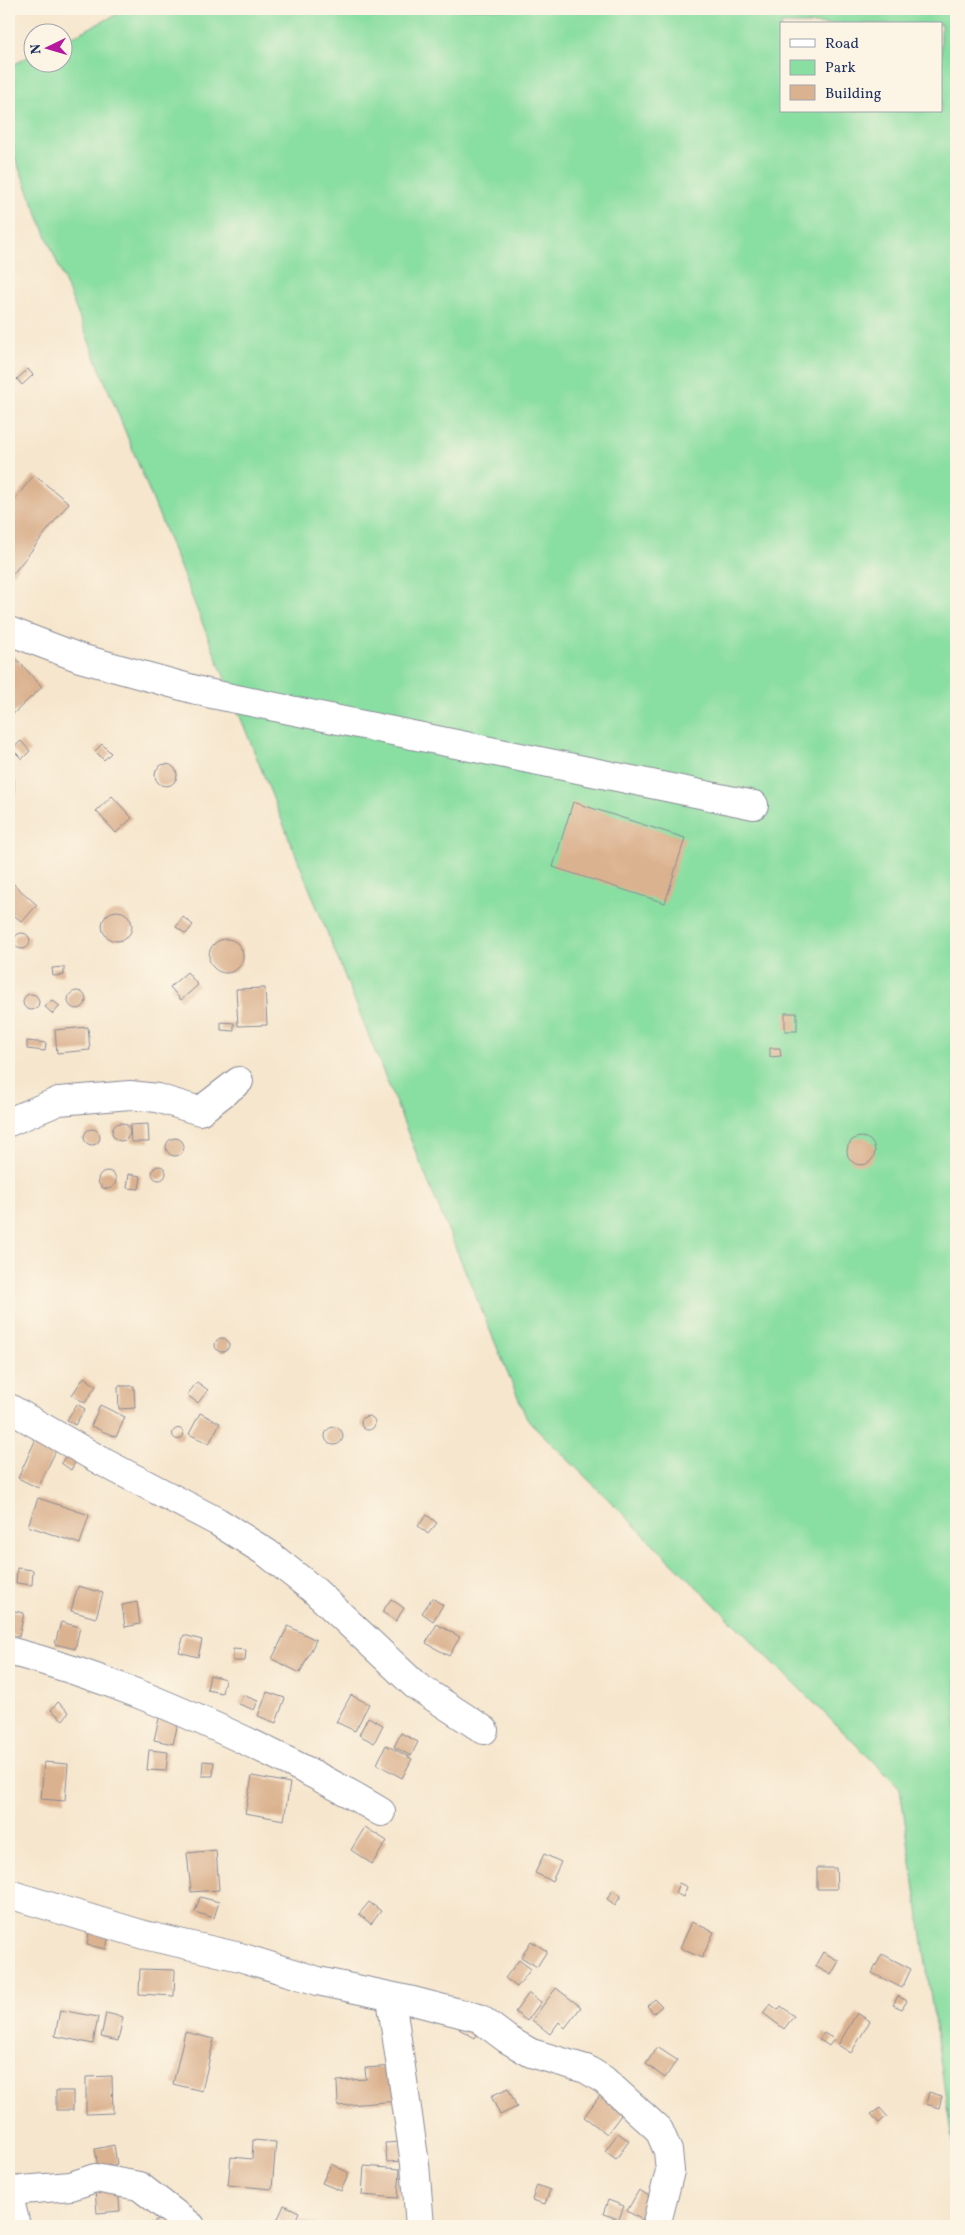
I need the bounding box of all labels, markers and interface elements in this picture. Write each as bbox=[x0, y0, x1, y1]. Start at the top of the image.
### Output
north arrow bbox=[22, 22, 72, 72]
legend bbox=[780, 22, 942, 112]
text: Road bbox=[825, 34, 859, 55]
text: N bbox=[27, 43, 46, 55]
text: Park bbox=[825, 58, 856, 79]
text: Building bbox=[825, 84, 882, 105]

